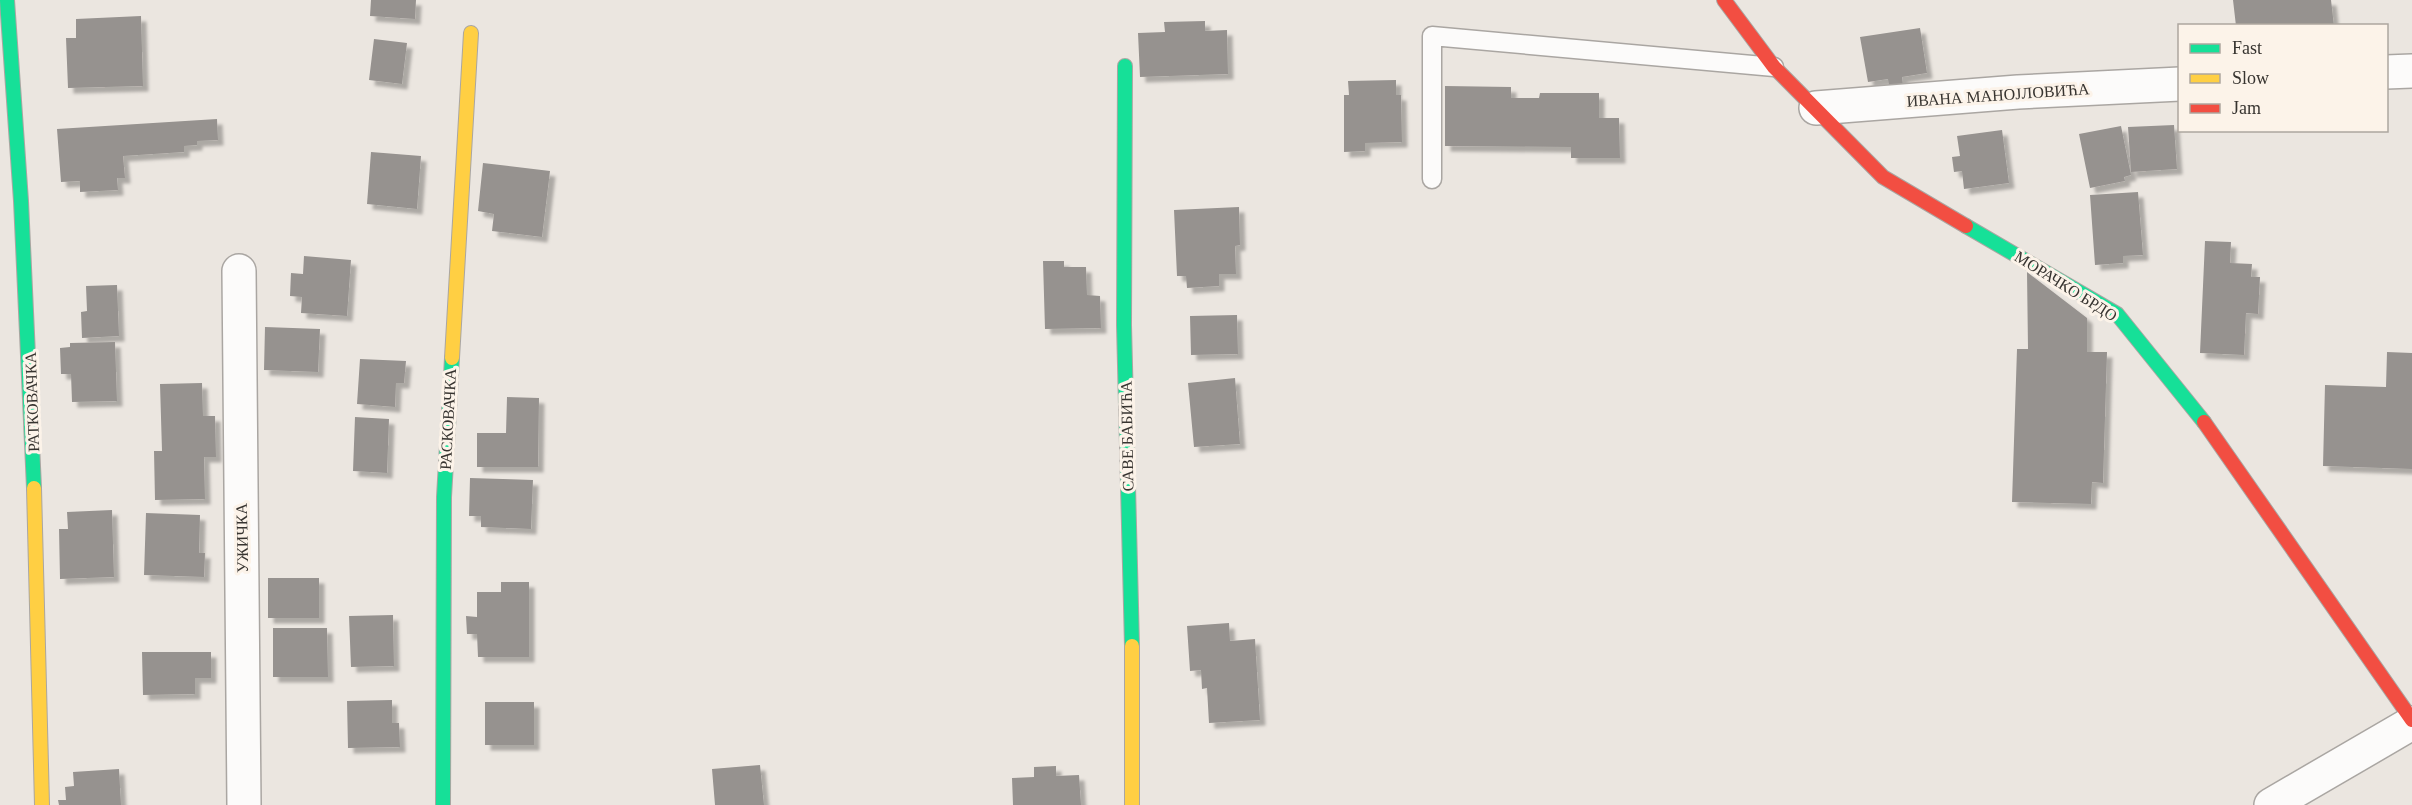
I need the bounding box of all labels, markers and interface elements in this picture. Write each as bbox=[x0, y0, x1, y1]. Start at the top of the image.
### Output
legend bbox=[2178, 24, 2388, 132]
text: Fast bbox=[2232, 38, 2262, 58]
text: Slow bbox=[2232, 68, 2269, 88]
street label: ИВАНА МАНОЈЛОВИЋА bbox=[1906, 80, 2090, 110]
text: Jam bbox=[2232, 98, 2261, 118]
street label: МОРАЧКО БРДО bbox=[2011, 248, 2120, 325]
street label: РАТКОВАЧКА bbox=[22, 351, 42, 452]
street label: РАСКОВАЧКА bbox=[437, 367, 459, 470]
street label: САВЕ БАБИЋА bbox=[1118, 380, 1136, 491]
street label: УЖИЧКА bbox=[233, 502, 251, 573]

